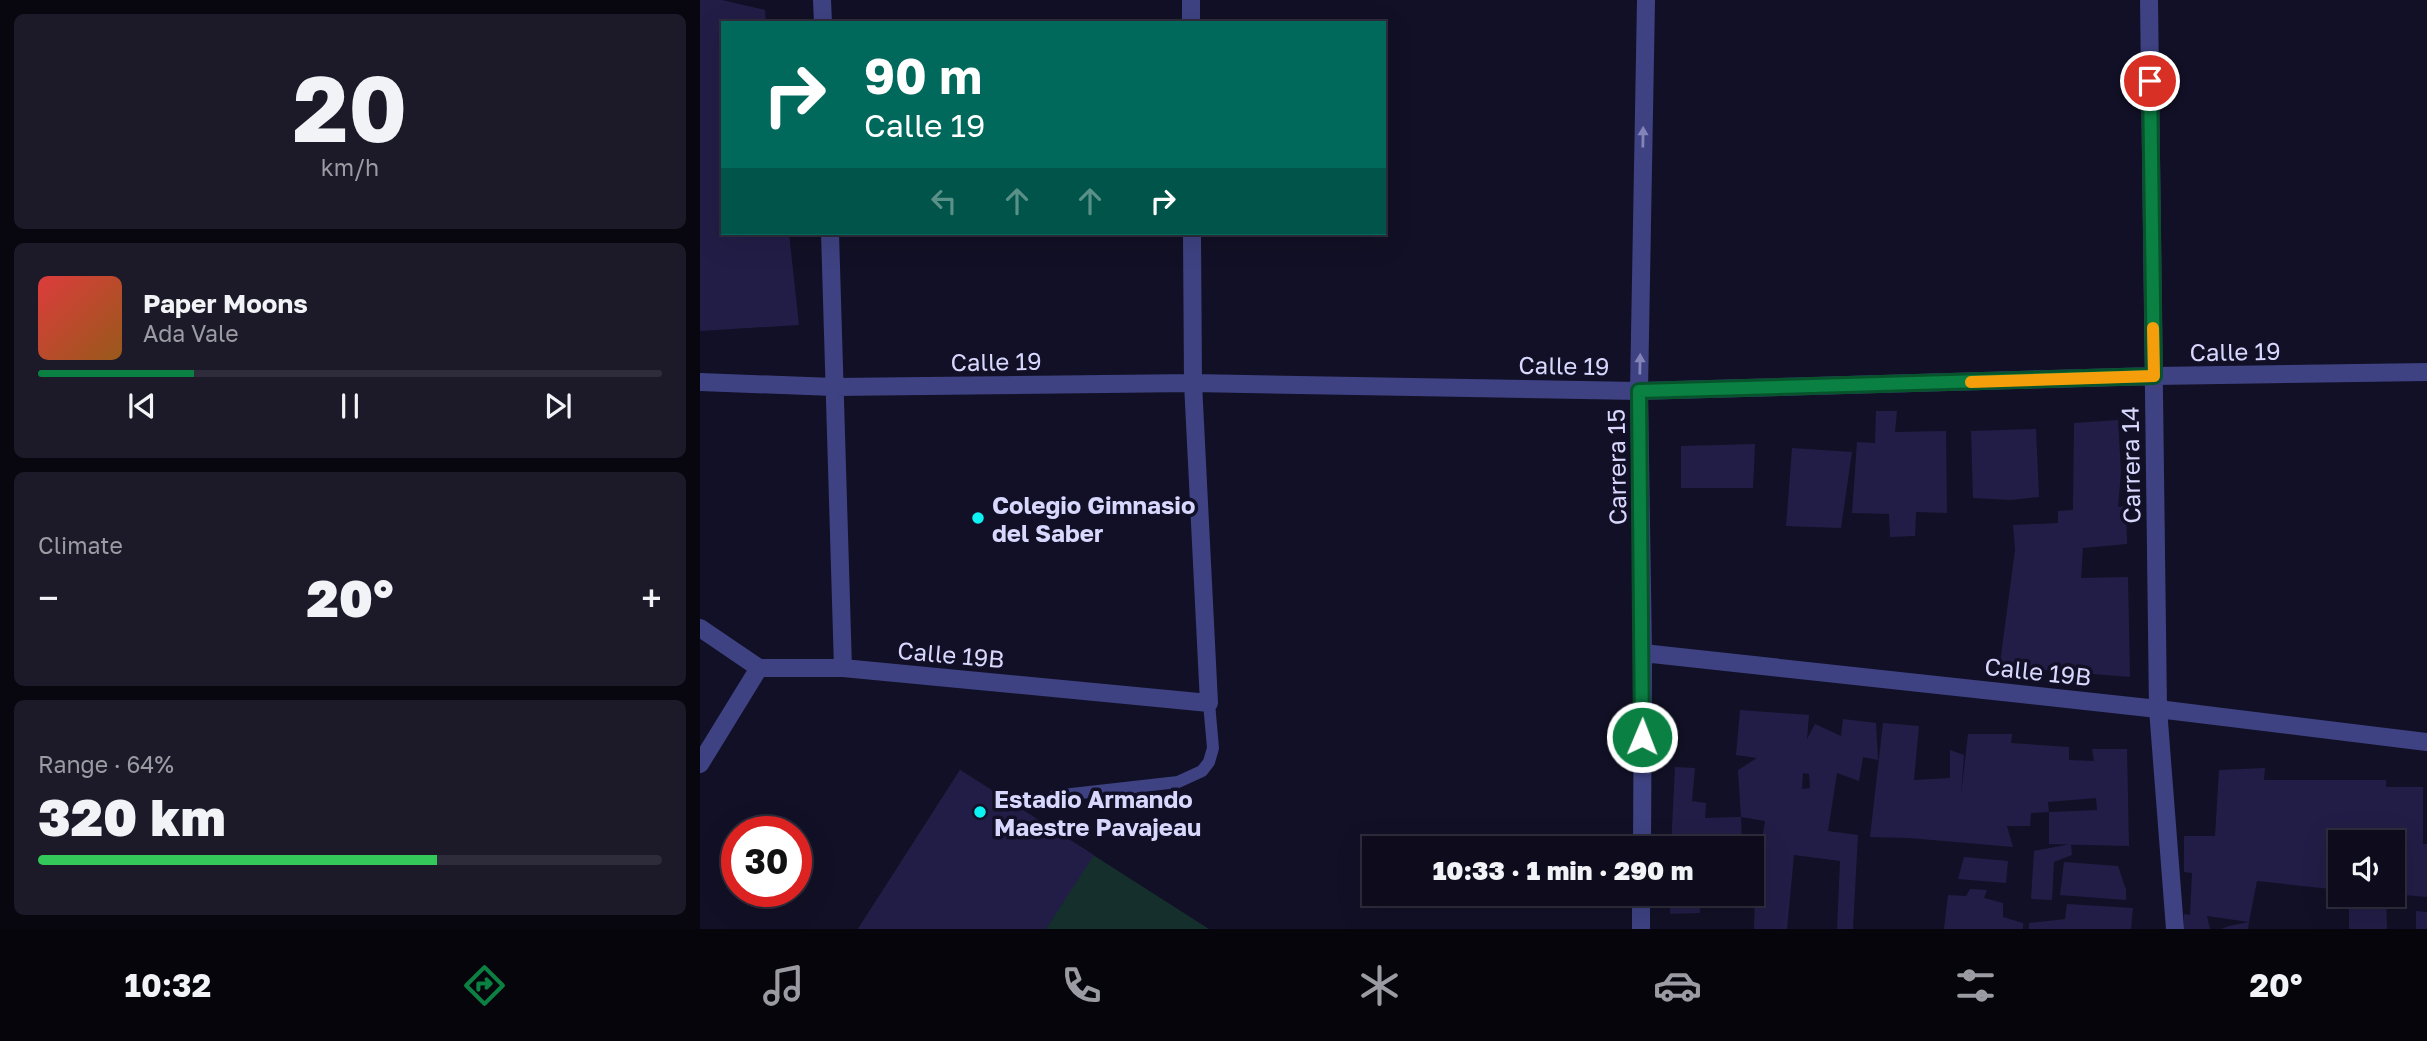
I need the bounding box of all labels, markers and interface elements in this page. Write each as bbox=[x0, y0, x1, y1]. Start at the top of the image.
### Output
text: 90 m bbox=[864, 46, 982, 105]
icon: right bbox=[749, 49, 840, 140]
pin bbox=[2120, 51, 2180, 111]
text: 20 bbox=[293, 53, 407, 162]
icon: arrive bbox=[2131, 62, 2169, 100]
text: Calle 19 bbox=[864, 106, 985, 144]
one-way arrow bbox=[1638, 125, 1649, 147]
text: km/h bbox=[321, 153, 379, 181]
icon: left bbox=[925, 182, 963, 220]
icon: ahead bbox=[998, 182, 1036, 220]
icon: ahead bbox=[1071, 182, 1109, 220]
icon: right bbox=[1144, 182, 1182, 220]
text: Paper Moons bbox=[143, 288, 308, 319]
text: Ada Vale bbox=[143, 319, 239, 347]
street label: Calle 19 bbox=[2189, 336, 2281, 366]
street label: Calle 19 bbox=[950, 346, 1042, 376]
street label: Calle 19 bbox=[1518, 350, 1610, 380]
one-way arrow bbox=[1634, 353, 1645, 375]
icon: previous bbox=[123, 387, 161, 425]
icon: pause bbox=[331, 387, 369, 425]
icon: next bbox=[539, 387, 577, 425]
street label: Carrera 14 bbox=[2114, 406, 2146, 524]
street label: Carrera 15 bbox=[1600, 408, 1632, 526]
place label: Colegio Gimnasio del Saber bbox=[992, 490, 1195, 547]
marker: Colegio Gimnasio del Saber bbox=[970, 510, 986, 526]
text: Climate bbox=[38, 531, 123, 559]
text: 20° bbox=[307, 566, 393, 628]
text: − bbox=[38, 575, 59, 620]
text: + bbox=[641, 575, 662, 620]
street label: Calle 19B bbox=[896, 635, 1006, 673]
street label: Calle 19B bbox=[1983, 651, 2093, 691]
position arrow bbox=[1605, 700, 1679, 774]
text: Range · 64% bbox=[38, 750, 174, 778]
place label: Estadio Armando Maestre Pavajeau bbox=[994, 784, 1201, 841]
text: 320 km bbox=[38, 785, 226, 847]
marker: Estadio Armando Maestre Pavajeau bbox=[972, 804, 988, 820]
speed limit sign: 30 bbox=[721, 816, 812, 907]
map controls bbox=[2328, 830, 2405, 907]
button: sound bbox=[2328, 830, 2405, 907]
text: 10:33 · 1 min · 290 m bbox=[1433, 855, 1693, 886]
icon: directions bbox=[460, 961, 509, 1010]
icon: music bbox=[759, 961, 808, 1010]
icon: phone bbox=[1057, 961, 1106, 1010]
icon: climate bbox=[1355, 961, 1404, 1010]
icon: car bbox=[1653, 961, 1702, 1010]
icon: filters bbox=[1951, 961, 2000, 1010]
text: 10:32 bbox=[125, 966, 211, 1004]
text: 20° bbox=[2250, 966, 2302, 1004]

